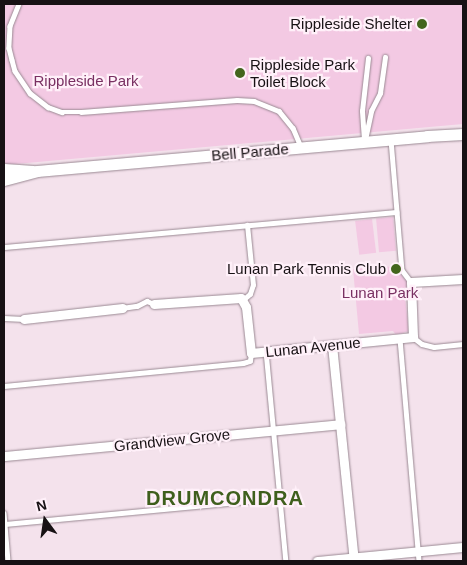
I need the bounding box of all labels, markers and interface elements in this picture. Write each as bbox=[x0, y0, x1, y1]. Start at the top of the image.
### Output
place label: Rippleside Shelter bbox=[290, 15, 412, 33]
marker: Rippleside Shelter bbox=[416, 18, 428, 30]
place label: Rippleside Park Toilet Block bbox=[250, 55, 355, 90]
marker: Rippleside Park Toilet Block bbox=[234, 67, 246, 79]
park label: Rippleside Park bbox=[33, 72, 139, 90]
street label: Bell Parade bbox=[211, 140, 289, 164]
place label: Lunan Park Tennis Club bbox=[227, 260, 386, 278]
marker: Lunan Park Tennis Club bbox=[390, 263, 402, 275]
park label: Lunan Park bbox=[342, 284, 418, 302]
street label: Lunan Avenue bbox=[264, 333, 362, 361]
street label: Grandview Grove bbox=[113, 425, 231, 455]
district label: DRUMCONDRA bbox=[145, 486, 305, 510]
north arrow bbox=[20, 495, 70, 545]
text: N bbox=[35, 496, 48, 514]

